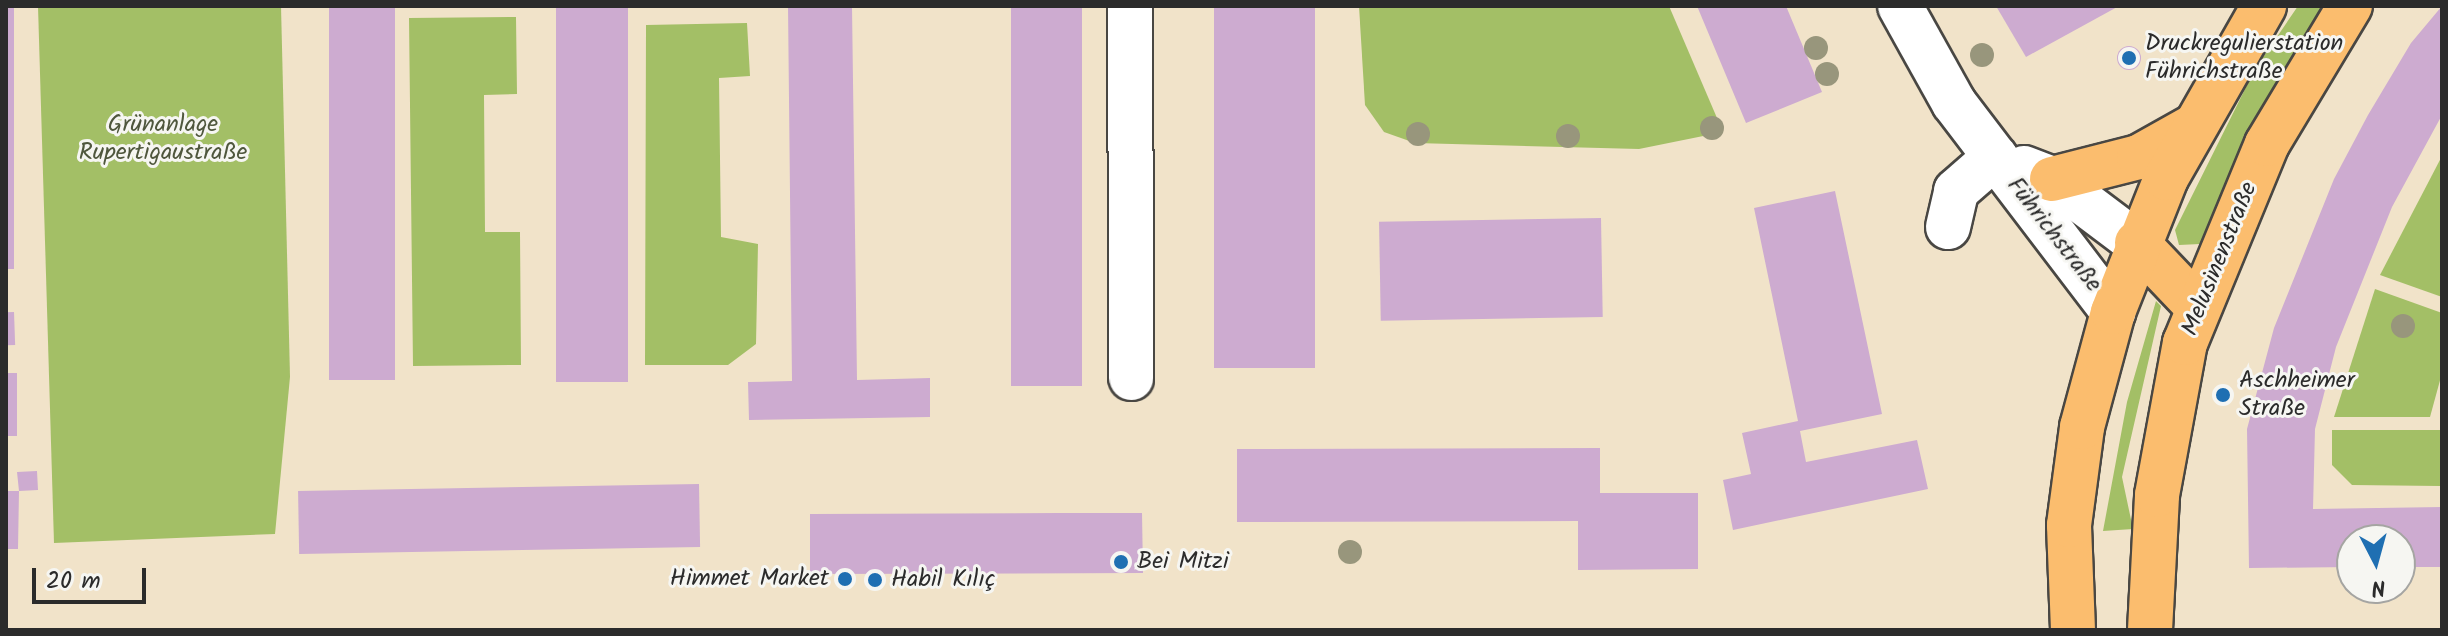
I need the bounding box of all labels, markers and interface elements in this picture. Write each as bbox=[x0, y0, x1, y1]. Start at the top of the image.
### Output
place label: Druckregulierstation Führichstraße bbox=[2145, 30, 2343, 86]
marker: Druckregulierstation Führichstraße bbox=[2120, 49, 2138, 67]
park label: Grünanlage Rupertigaustraße bbox=[79, 111, 247, 167]
street label: Führichstraße bbox=[2000, 172, 2108, 298]
street label: Melusinenstraße bbox=[2176, 178, 2264, 340]
place label: Aschheimer Straße bbox=[2239, 367, 2355, 423]
marker: Aschheimer Straße bbox=[2214, 386, 2232, 404]
north arrow bbox=[2336, 524, 2416, 604]
place label: Bei Mitzi bbox=[1137, 548, 1229, 576]
scale bar bbox=[36, 552, 150, 602]
marker: Bei Mitzi bbox=[1112, 553, 1130, 571]
text: 20 m bbox=[46, 562, 101, 601]
place label: Himmet Market bbox=[670, 565, 829, 593]
place label: Habil Kılıç bbox=[891, 566, 995, 594]
text: N bbox=[2370, 568, 2387, 605]
marker: Himmet Market bbox=[836, 570, 854, 588]
marker: Habil Kılıç bbox=[866, 571, 884, 589]

